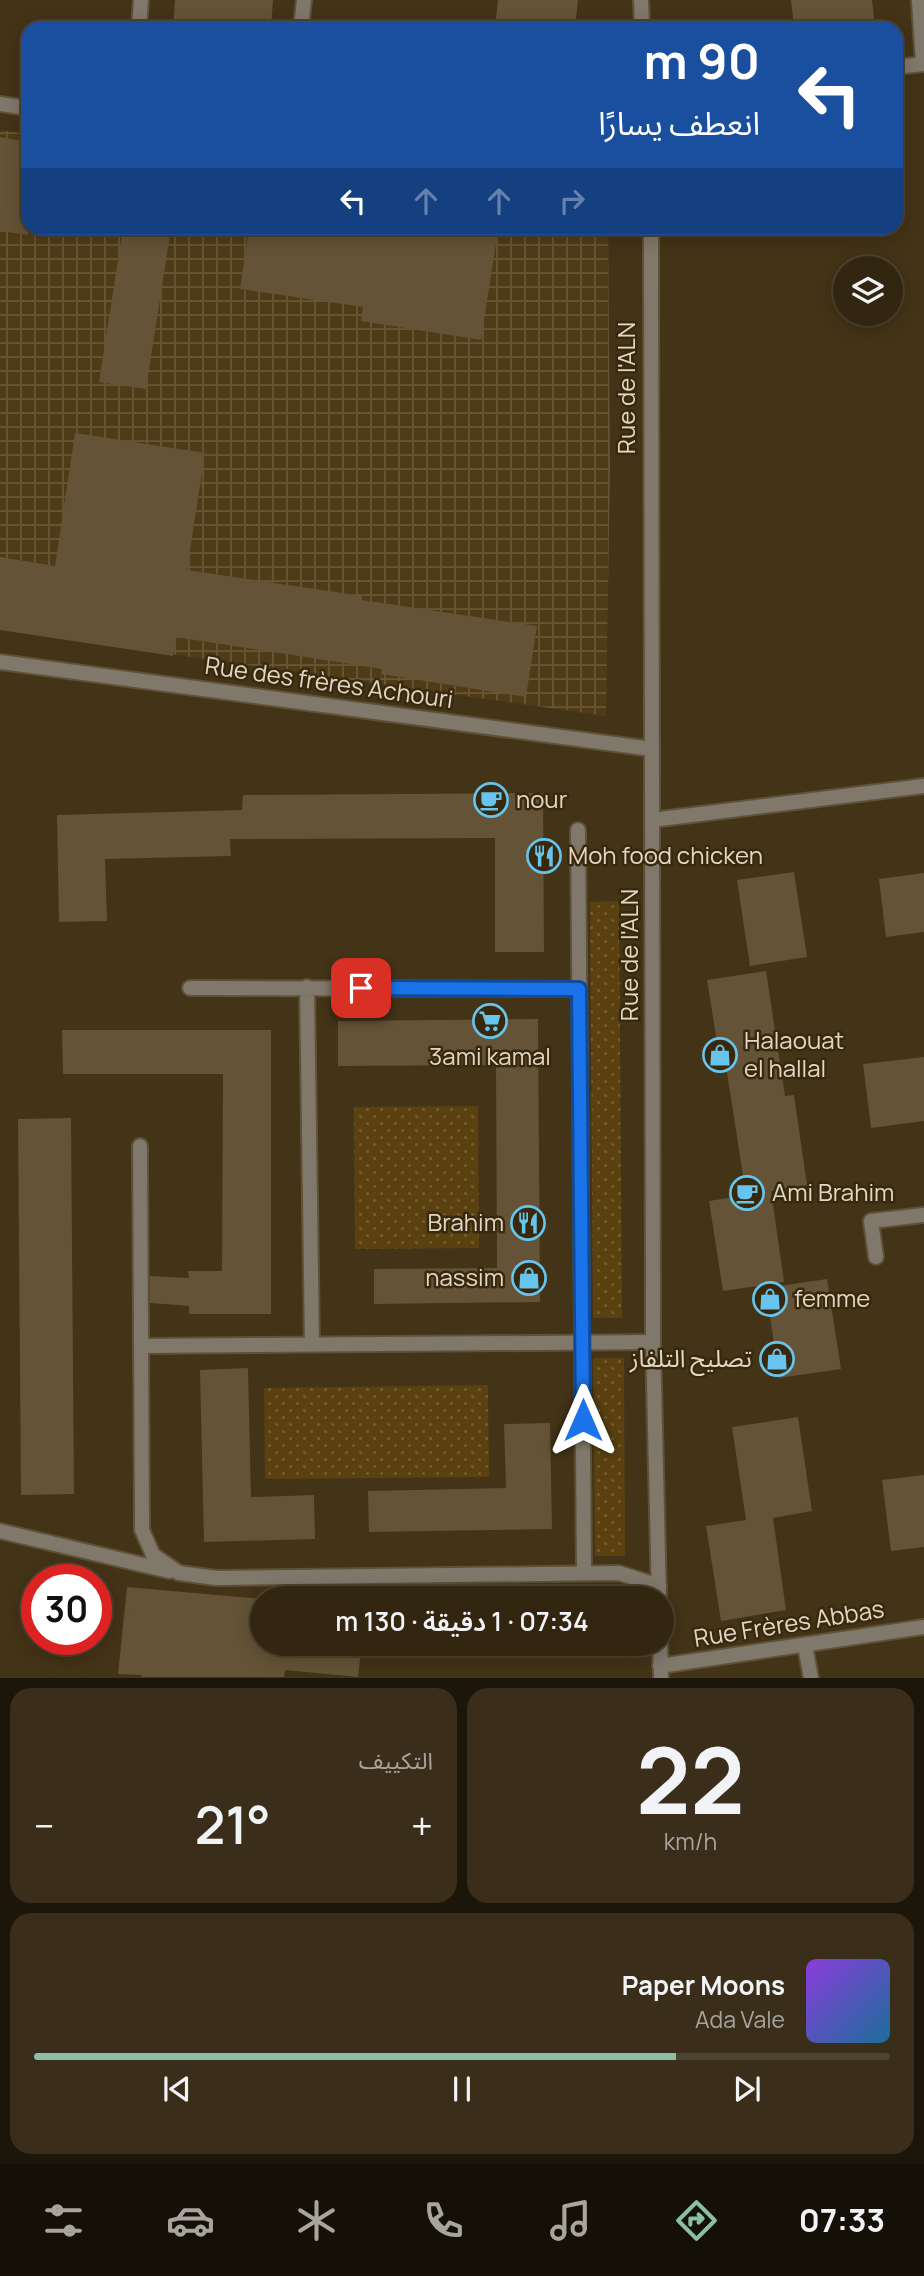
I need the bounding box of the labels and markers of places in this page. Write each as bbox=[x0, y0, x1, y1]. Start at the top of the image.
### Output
cafe icon: nour bbox=[472, 781, 510, 819]
place label: nour bbox=[516, 782, 568, 815]
restaurant icon: Moh food chicken bbox=[525, 837, 563, 875]
place label: Moh food chicken bbox=[568, 838, 763, 871]
pin bbox=[331, 958, 391, 1018]
supermarket icon: 3ami kamal bbox=[471, 1002, 509, 1040]
place label: Halaouat el hallal bbox=[744, 1023, 844, 1084]
shop icon: Halaouat el hallal bbox=[701, 1036, 739, 1074]
place label: 3ami kamal bbox=[429, 1039, 551, 1072]
cafe icon: Ami Brahim bbox=[728, 1174, 766, 1212]
place label: Ami Brahim bbox=[772, 1175, 894, 1208]
restaurant icon: Brahim bbox=[509, 1204, 547, 1242]
place label: Brahim bbox=[428, 1205, 504, 1238]
shop icon: nassim bbox=[510, 1259, 548, 1297]
place label: nassim bbox=[425, 1260, 504, 1293]
shop icon: femme bbox=[751, 1280, 789, 1318]
place label: femme bbox=[794, 1281, 870, 1314]
shop icon: تصليح التلفاز bbox=[758, 1340, 796, 1378]
place label: تصليح التلفاز bbox=[629, 1341, 752, 1376]

